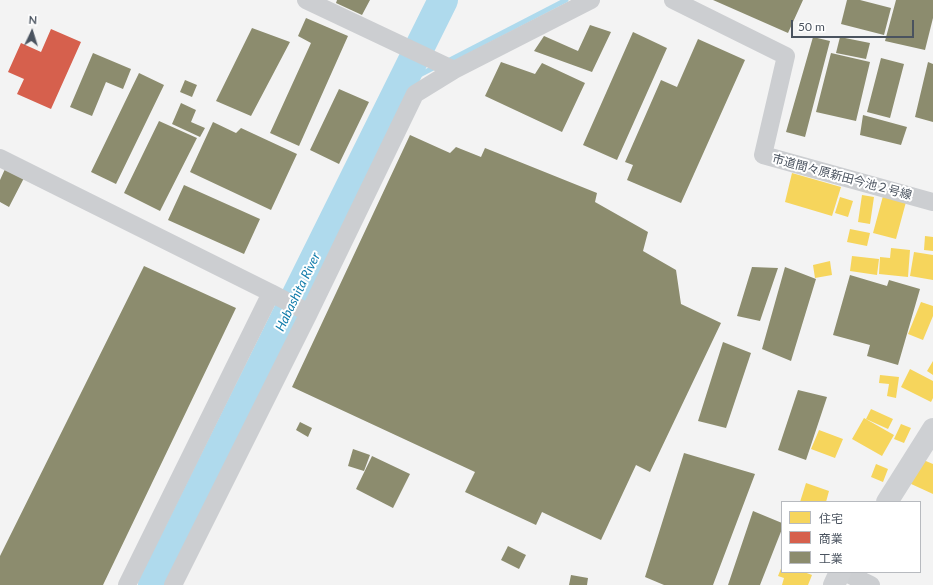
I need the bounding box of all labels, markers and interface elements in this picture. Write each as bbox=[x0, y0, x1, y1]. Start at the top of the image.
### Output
north arrow bbox=[12, 12, 52, 52]
scale bar bbox=[793, 12, 916, 38]
text: N bbox=[28, 13, 38, 26]
text: 50 m bbox=[798, 19, 825, 34]
street label: 市道間々原新田今池２号線 bbox=[771, 151, 913, 203]
water label: Habashita River bbox=[272, 250, 324, 334]
legend bbox=[781, 501, 921, 573]
text: 住宅 bbox=[819, 511, 843, 526]
text: 商業 bbox=[819, 531, 843, 546]
text: 工業 bbox=[819, 551, 843, 566]

